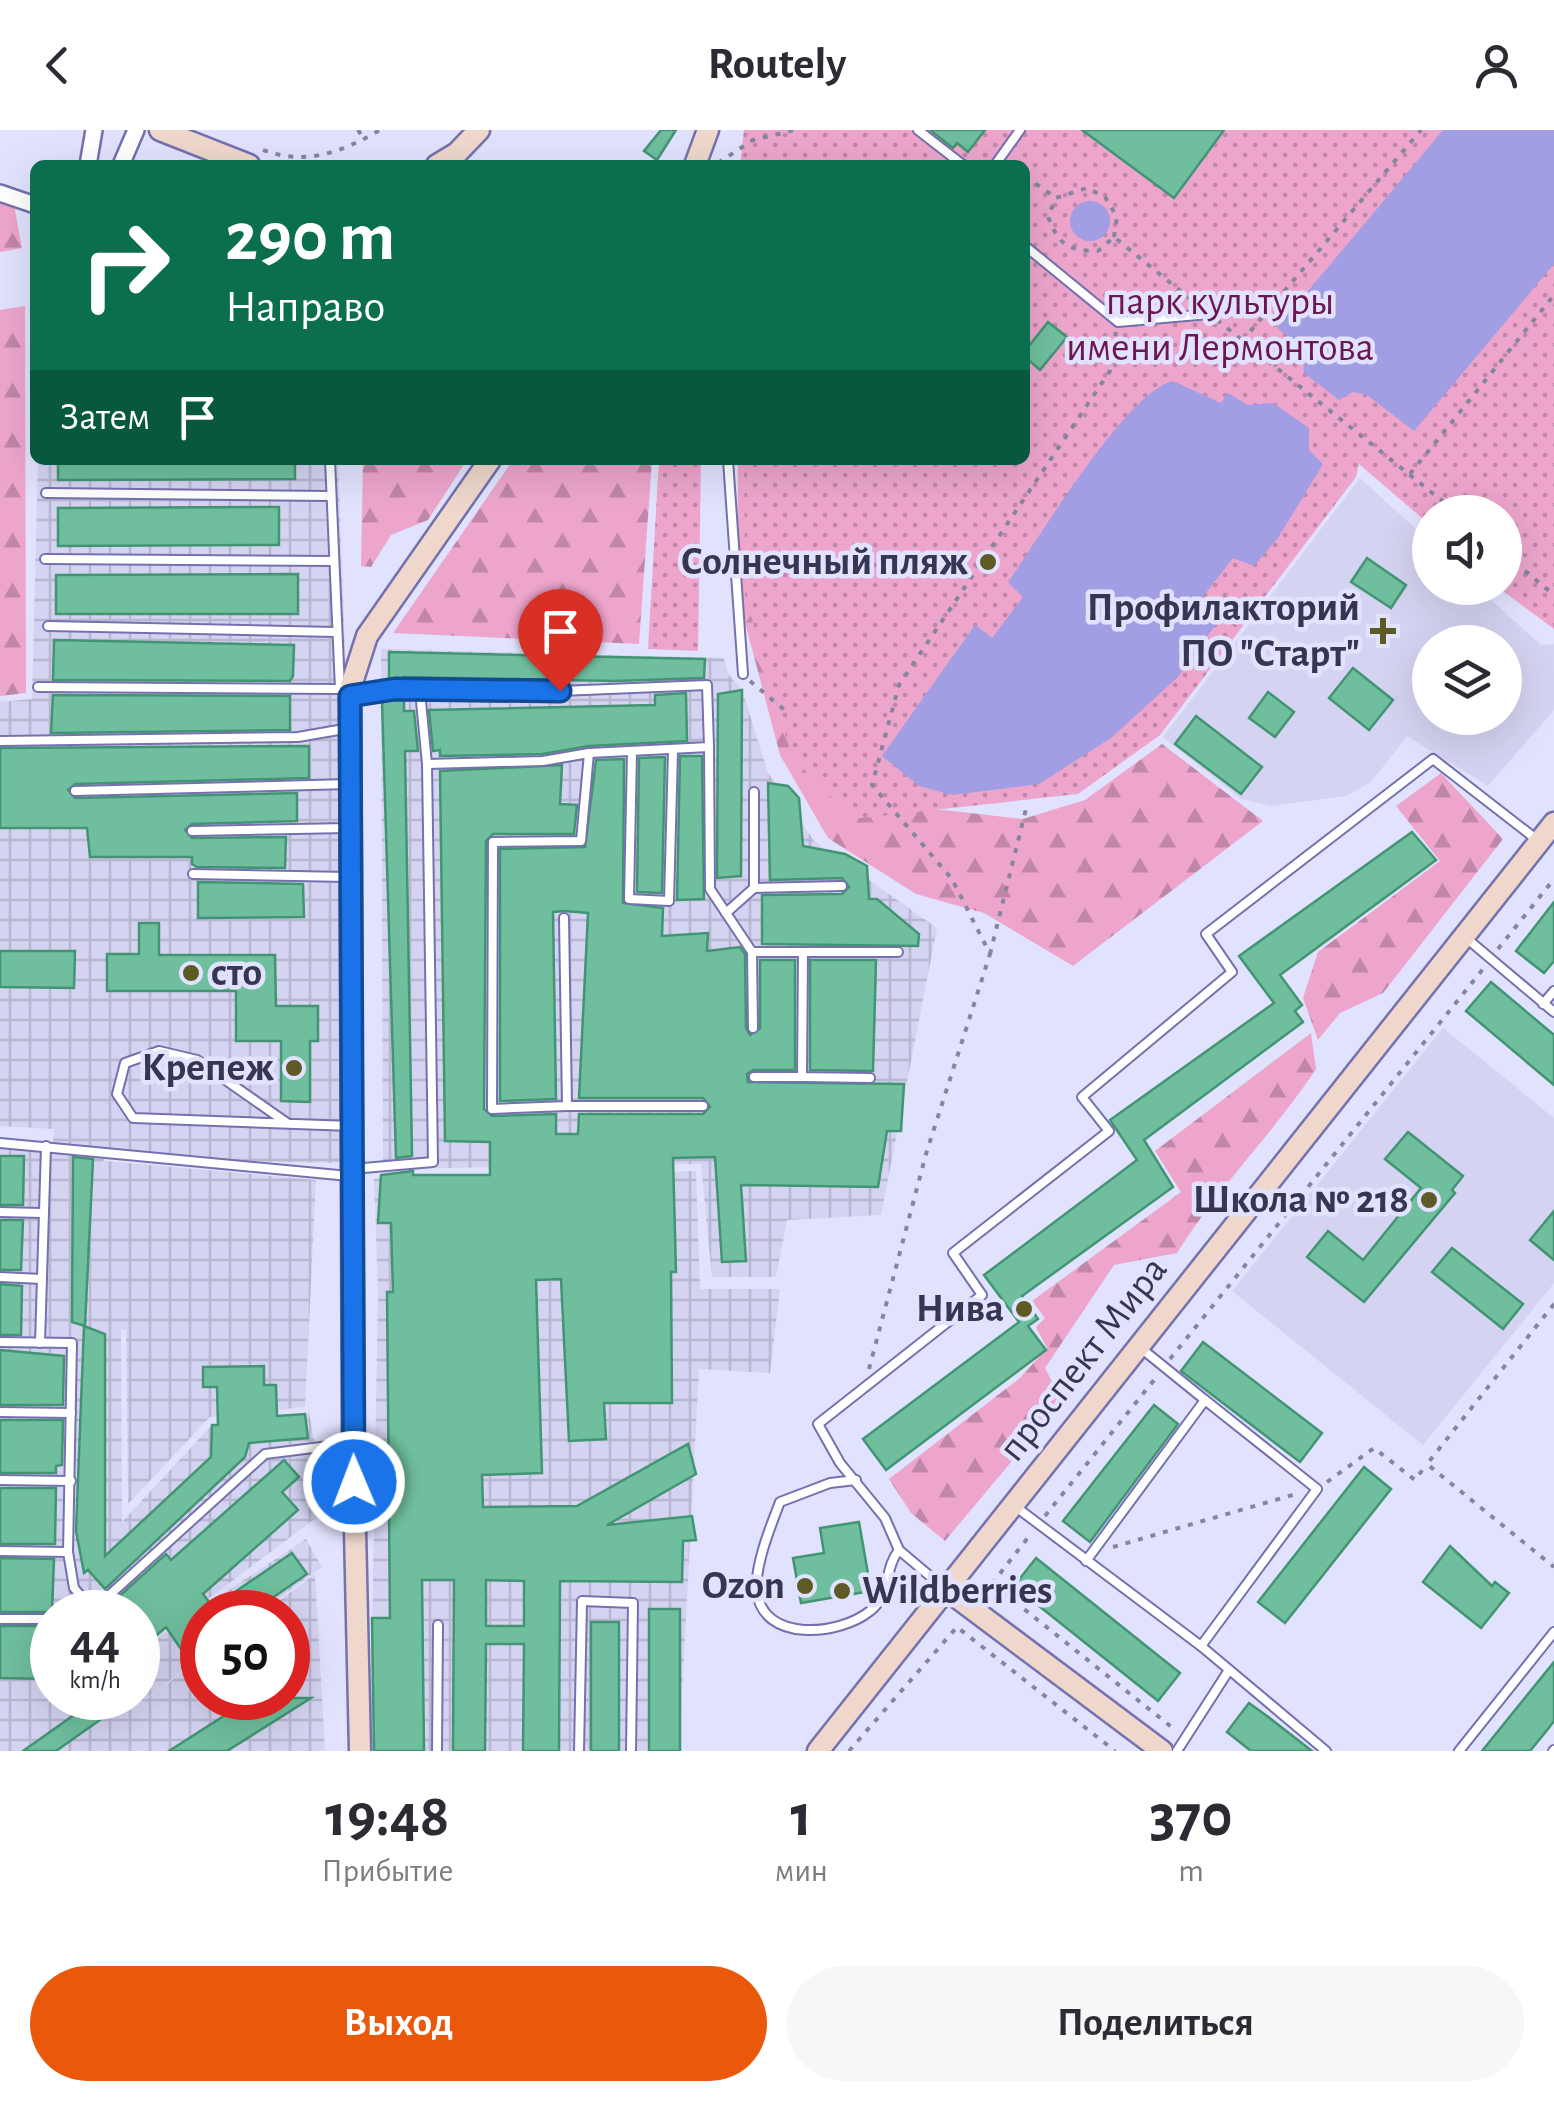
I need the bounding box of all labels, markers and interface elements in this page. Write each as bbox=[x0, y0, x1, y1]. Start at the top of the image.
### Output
icon: back bbox=[30, 38, 85, 93]
icon: person bbox=[1469, 38, 1524, 93]
text: Routely bbox=[708, 42, 846, 87]
icon: right bbox=[60, 200, 190, 330]
text: 290 m bbox=[225, 203, 395, 273]
park label: парк культуры имени Лермонтова bbox=[1066, 282, 1374, 368]
text: Направо bbox=[225, 285, 385, 330]
icon: arrive bbox=[170, 390, 225, 445]
text: Затем bbox=[60, 399, 150, 437]
map controls bbox=[1412, 495, 1522, 735]
button: sound bbox=[1412, 495, 1522, 605]
place label: Солнечный пляж bbox=[681, 542, 969, 582]
marker: Солнечный пляж bbox=[977, 551, 999, 573]
place label: Профилакторий ПО "Старт" bbox=[1087, 588, 1360, 674]
pin bbox=[518, 589, 603, 692]
icon: arrive bbox=[533, 604, 588, 659]
marker: Профилакторий ПО "Старт" bbox=[1370, 618, 1396, 644]
button: layers bbox=[1412, 625, 1522, 735]
place label: сто bbox=[211, 953, 262, 993]
marker: сто bbox=[180, 962, 202, 984]
place label: Крепеж bbox=[142, 1048, 275, 1088]
marker: Крепеж bbox=[283, 1057, 305, 1079]
place label: Школа № 218 bbox=[1193, 1180, 1409, 1220]
marker: Школа № 218 bbox=[1418, 1189, 1440, 1211]
street label: проспект Мира bbox=[991, 1249, 1175, 1469]
place label: Нива bbox=[916, 1289, 1004, 1329]
marker: Нива bbox=[1013, 1298, 1035, 1320]
position arrow bbox=[302, 1430, 406, 1534]
place label: Ozon bbox=[702, 1566, 785, 1606]
place label: Wildberries bbox=[862, 1571, 1052, 1611]
marker: Ozon bbox=[794, 1575, 816, 1597]
marker: Wildberries bbox=[831, 1580, 853, 1602]
speed limit sign: 50 bbox=[180, 1590, 310, 1720]
text: 44 bbox=[70, 1618, 120, 1668]
text: km/h bbox=[69, 1668, 121, 1693]
text: 19:48 bbox=[325, 1787, 449, 1847]
text: 1 bbox=[791, 1787, 812, 1847]
text: 370 bbox=[1149, 1787, 1233, 1847]
text: Прибытие bbox=[321, 1855, 453, 1887]
text: мин bbox=[775, 1855, 828, 1887]
text: m bbox=[1178, 1855, 1204, 1887]
button: Выход bbox=[30, 1966, 767, 2081]
button: Поделиться bbox=[787, 1966, 1524, 2081]

